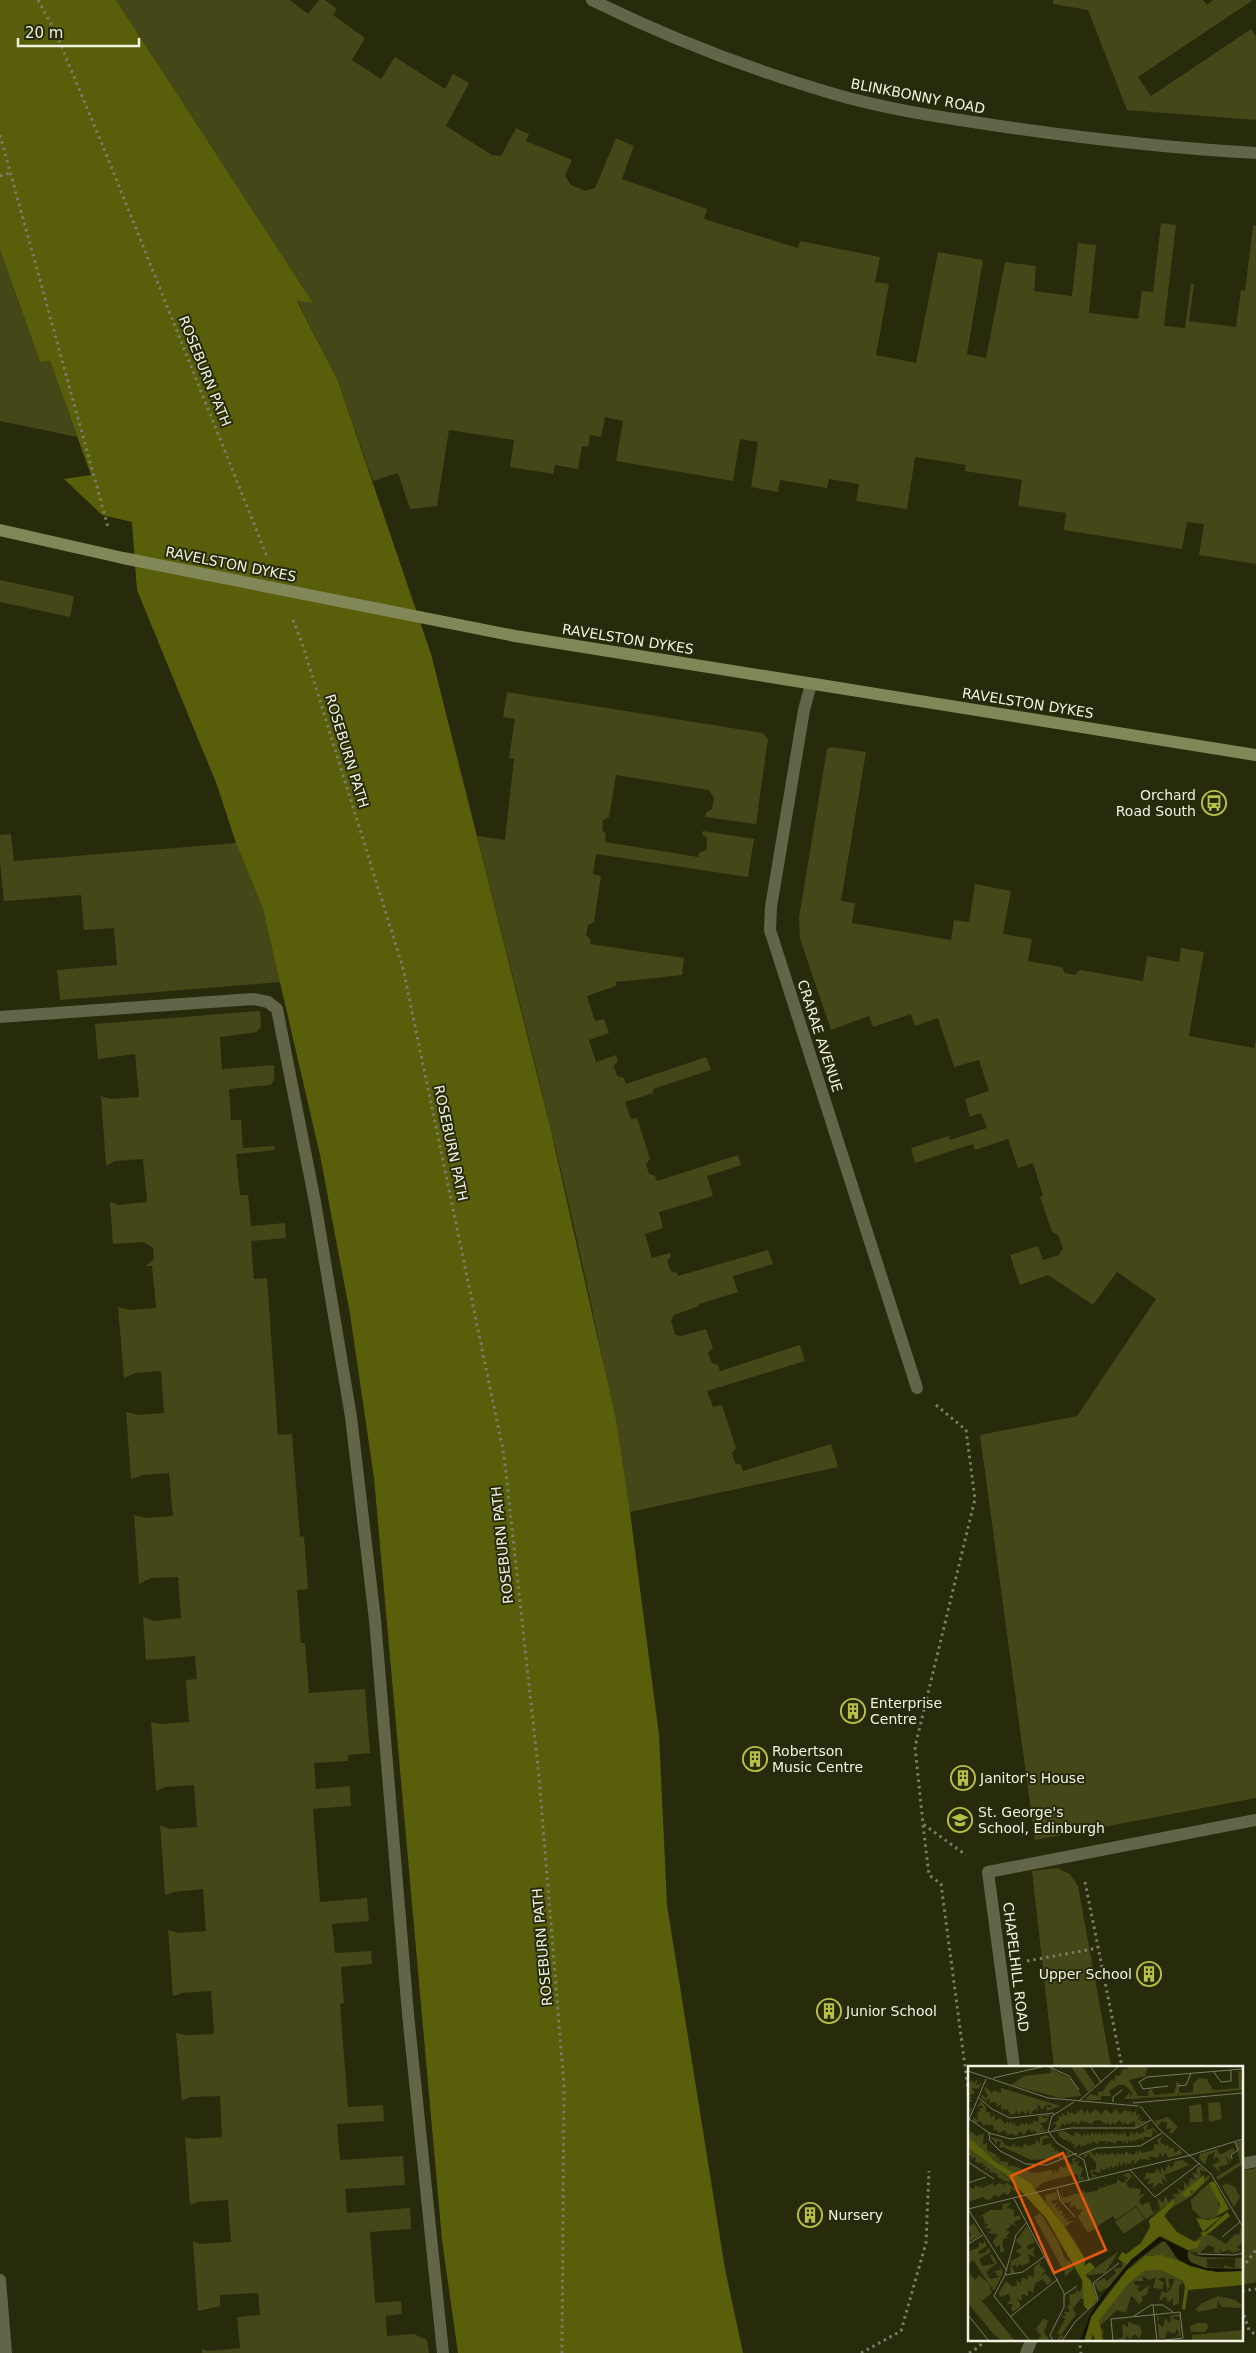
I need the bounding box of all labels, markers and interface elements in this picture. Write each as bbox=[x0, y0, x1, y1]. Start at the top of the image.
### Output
scale bar bbox=[18, 15, 139, 47]
text: 20 m bbox=[25, 24, 63, 42]
street label: BLINKBONNY ROAD bbox=[850, 75, 986, 117]
street label: ROSEBURN PATH bbox=[175, 313, 235, 429]
street label: RAVELSTON DYKES bbox=[164, 543, 298, 585]
street label: RAVELSTON DYKES bbox=[561, 621, 695, 657]
street label: RAVELSTON DYKES bbox=[961, 685, 1095, 721]
street label: ROSEBURN PATH bbox=[322, 692, 372, 810]
place label: Orchard Road South bbox=[1116, 787, 1196, 819]
bus stop icon: Orchard Road South bbox=[1201, 790, 1227, 816]
street label: CRARAE AVENUE bbox=[794, 978, 846, 1094]
street label: ROSEBURN PATH bbox=[431, 1084, 471, 1202]
street label: ROSEBURN PATH bbox=[488, 1485, 516, 1605]
place label: Enterprise Centre bbox=[870, 1695, 942, 1727]
building icon: Enterprise Centre bbox=[840, 1698, 866, 1724]
place label: Robertson Music Centre bbox=[772, 1743, 863, 1775]
building icon: Robertson Music Centre bbox=[742, 1746, 768, 1772]
building icon: Janitor's House bbox=[950, 1765, 976, 1791]
place label: Janitor's House bbox=[979, 1770, 1085, 1786]
place label: St. George's School, Edinburgh bbox=[978, 1804, 1105, 1836]
school or university icon: St. George's School, Edinburgh bbox=[947, 1807, 973, 1833]
street label: ROSEBURN PATH bbox=[529, 1887, 555, 2007]
street label: CHAPELHILL ROAD bbox=[1000, 1901, 1032, 2033]
building icon: Upper School bbox=[1136, 1961, 1162, 1987]
place label: Upper School bbox=[1039, 1966, 1132, 1982]
building icon: Junior School bbox=[816, 1998, 842, 2024]
place label: Junior School bbox=[845, 2003, 937, 2019]
inset map bbox=[968, 2066, 1244, 2340]
building icon: Nursery bbox=[797, 2202, 823, 2228]
place label: Nursery bbox=[828, 2207, 883, 2223]

